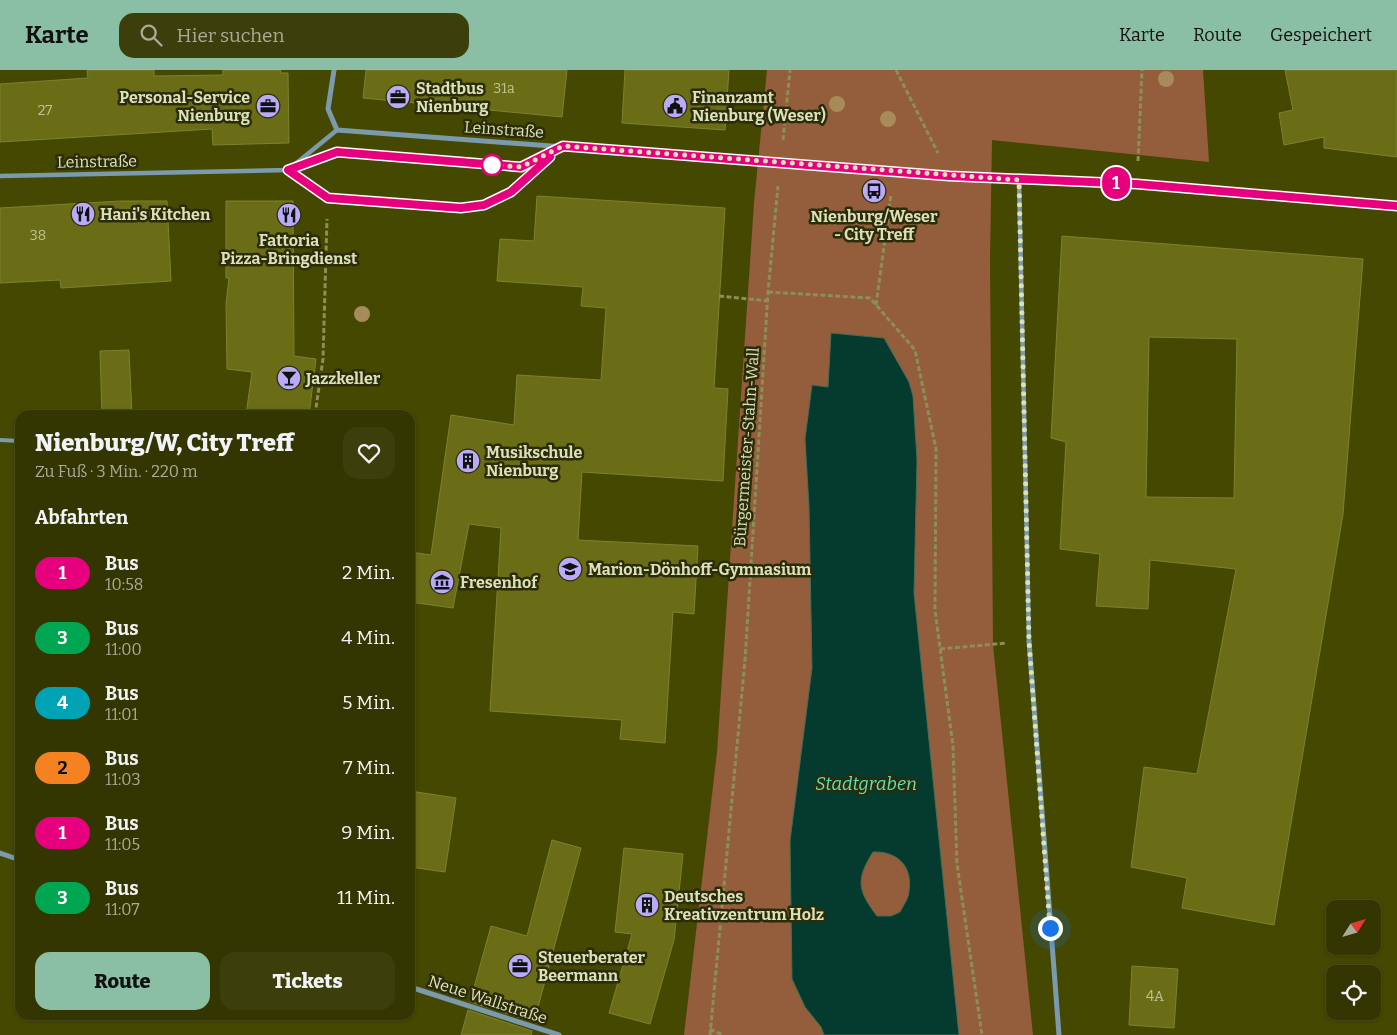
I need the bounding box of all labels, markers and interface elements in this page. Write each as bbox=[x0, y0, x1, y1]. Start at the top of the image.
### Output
search box bbox=[119, 13, 469, 58]
text: Karte bbox=[25, 21, 89, 49]
icon: search bbox=[137, 21, 165, 49]
text: Hier suchen bbox=[177, 24, 284, 47]
text: Karte bbox=[1119, 24, 1165, 46]
text: Route bbox=[1193, 24, 1242, 46]
text: Gespeichert bbox=[1270, 24, 1372, 46]
place label: Stadtbus Nienburg bbox=[416, 79, 489, 116]
house number: 31a bbox=[493, 80, 515, 97]
office icon: Stadtbus Nienburg bbox=[385, 84, 411, 110]
place label: Personal-Service Nienburg bbox=[119, 88, 250, 125]
place label: Finanzamt Nienburg (Weser) bbox=[692, 88, 826, 125]
office icon: Personal-Service Nienburg bbox=[255, 93, 281, 119]
public building icon: Finanzamt Nienburg (Weser) bbox=[662, 93, 688, 119]
house number: 27 bbox=[38, 102, 52, 119]
street label: Leinstraße bbox=[463, 117, 545, 142]
street label: Leinstraße bbox=[57, 151, 137, 172]
unlabelled marker bbox=[481, 154, 503, 176]
line badge: 1 bbox=[1100, 167, 1132, 199]
text: 1 bbox=[1112, 172, 1120, 194]
bus stop icon: Nienburg/Weser - City Treff bbox=[861, 178, 887, 204]
restaurant icon: Hani's Kitchen bbox=[70, 201, 96, 227]
restaurant icon: Fattoria Pizza-Bringdienst bbox=[276, 202, 302, 228]
place label: Hani's Kitchen bbox=[100, 205, 211, 224]
place label: Nienburg/Weser - City Treff bbox=[811, 207, 938, 244]
house number: 38 bbox=[30, 227, 46, 244]
place label: Fattoria Pizza-Bringdienst bbox=[221, 231, 358, 268]
street label: Bürgermeister-Stahn-Wall bbox=[730, 346, 763, 547]
bar icon: Jazzkeller bbox=[276, 365, 302, 391]
place label: Jazzkeller bbox=[305, 369, 381, 388]
button: heart bbox=[343, 427, 395, 479]
text: Nienburg/W, City Treff bbox=[35, 429, 294, 457]
place label: Musikschule Nienburg bbox=[486, 443, 582, 480]
building icon: Musikschule Nienburg bbox=[455, 448, 481, 474]
text: Zu Fuß · 3 Min. · 220 m bbox=[35, 462, 197, 481]
text: Abfahrten bbox=[35, 506, 128, 529]
text: Bus bbox=[105, 552, 139, 575]
school or university icon: Marion-Dönhoff-Gymnasium bbox=[557, 556, 583, 582]
place label: Marion-Dönhoff-Gymnasium bbox=[588, 560, 812, 579]
text: 2 Min. bbox=[342, 561, 395, 584]
text: 1 bbox=[59, 562, 66, 584]
museum icon: Fresenhof bbox=[429, 569, 455, 595]
place label: Fresenhof bbox=[460, 573, 538, 592]
text: 10:58 bbox=[105, 575, 143, 594]
text: Bus bbox=[105, 617, 139, 640]
text: 4 Min. bbox=[341, 626, 395, 649]
text: 3 bbox=[57, 627, 68, 649]
text: 11:00 bbox=[105, 640, 142, 659]
text: Bus bbox=[105, 682, 139, 705]
text: 5 Min. bbox=[342, 691, 395, 714]
text: 4 bbox=[57, 692, 68, 714]
text: 11:01 bbox=[105, 705, 138, 724]
text: Bus bbox=[105, 747, 139, 770]
text: 7 Min. bbox=[343, 756, 395, 779]
text: 2 bbox=[57, 757, 68, 779]
text: 11:03 bbox=[105, 770, 141, 789]
water label: Stadtgraben bbox=[815, 773, 917, 795]
text: Bus bbox=[105, 812, 139, 835]
text: 9 Min. bbox=[341, 821, 395, 844]
text: 1 bbox=[59, 822, 66, 844]
text: 11:05 bbox=[105, 835, 140, 854]
text: Bus bbox=[105, 877, 139, 900]
text: 11 Min. bbox=[337, 886, 395, 909]
text: 3 bbox=[57, 887, 68, 909]
place label: Deutsches Kreativzentrum Holz bbox=[664, 887, 824, 924]
building icon: Deutsches Kreativzentrum Holz bbox=[634, 892, 660, 918]
text: 11:07 bbox=[105, 900, 140, 919]
north arrow bbox=[1326, 900, 1381, 955]
map controls bbox=[1326, 900, 1381, 1020]
your location bbox=[1038, 916, 1063, 941]
place label: Steuerberater Beermann bbox=[538, 948, 646, 985]
button: Route bbox=[35, 952, 210, 1010]
button: Tickets bbox=[220, 952, 395, 1010]
office icon: Steuerberater Beermann bbox=[507, 953, 533, 979]
button: locate bbox=[1326, 965, 1381, 1020]
street label: Neue Wallstraße bbox=[426, 971, 550, 1028]
house number: 4A bbox=[1146, 988, 1164, 1005]

